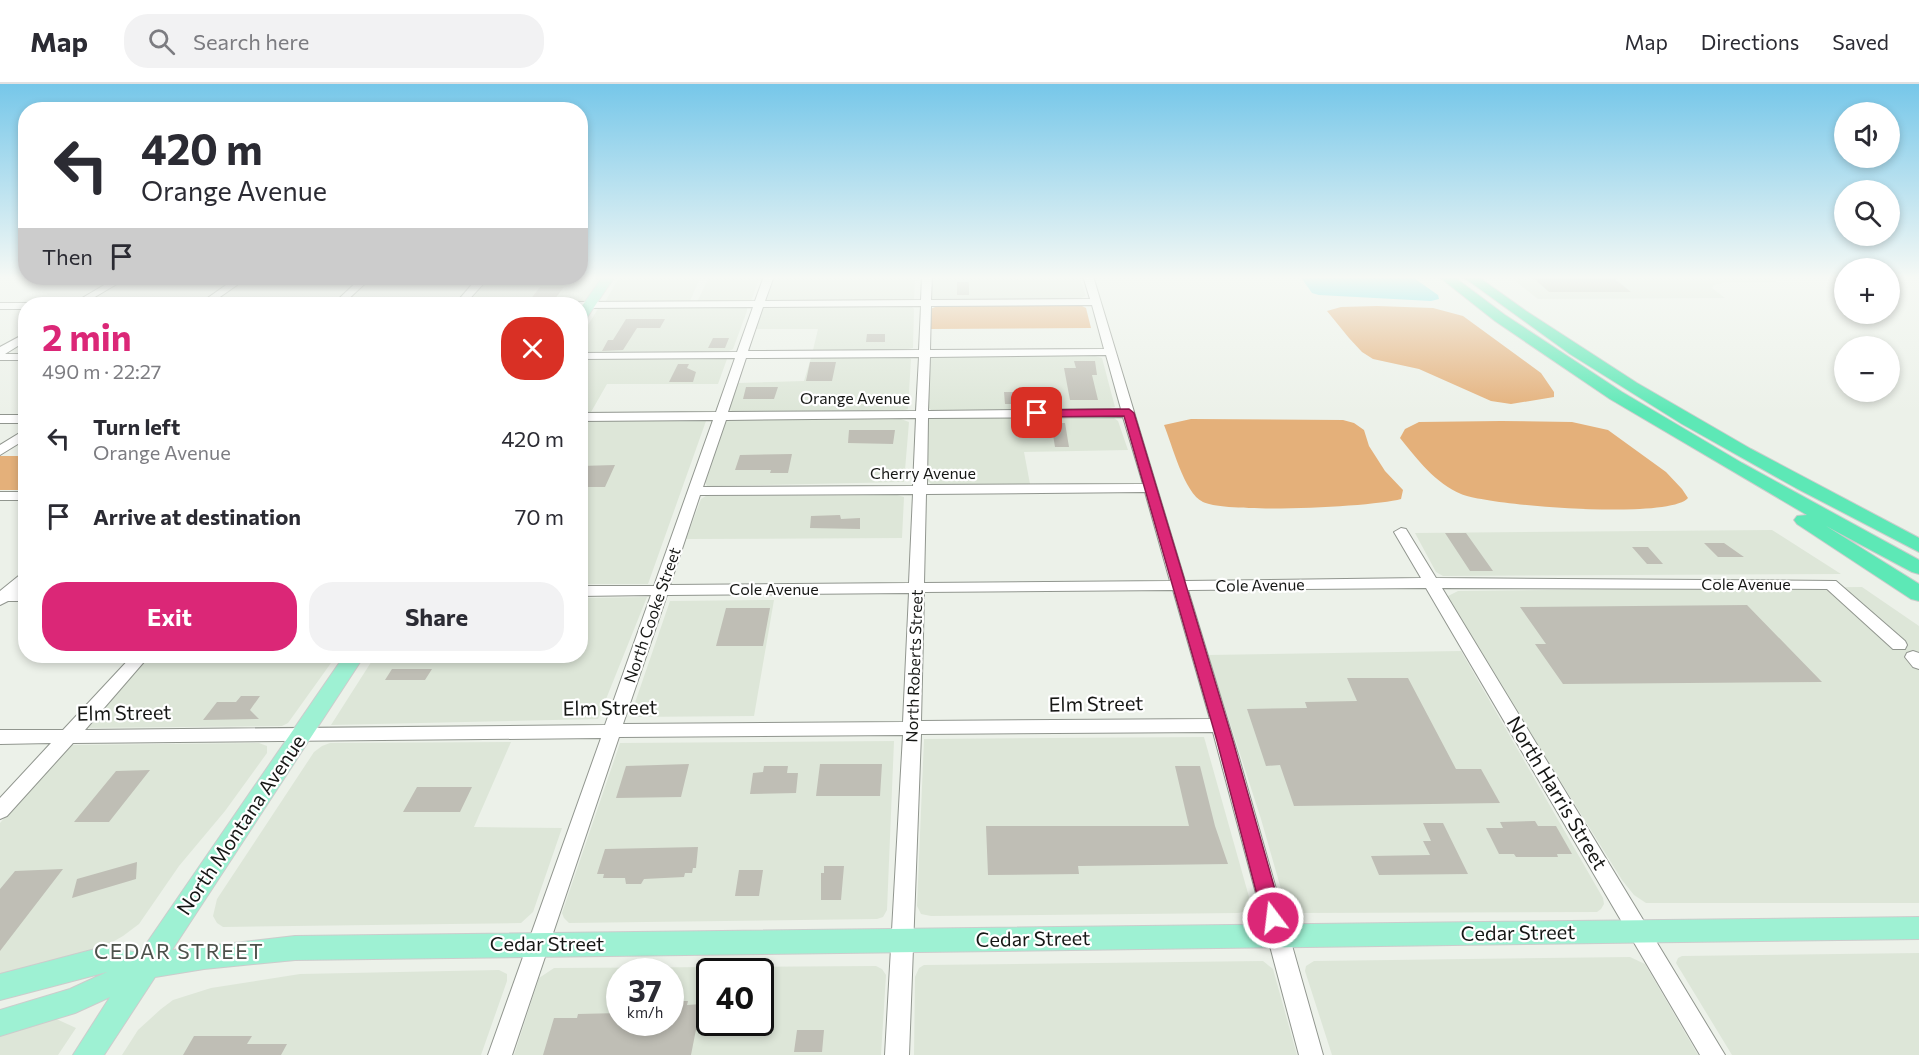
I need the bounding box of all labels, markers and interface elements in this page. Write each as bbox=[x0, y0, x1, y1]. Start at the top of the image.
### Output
search box bbox=[124, 14, 544, 68]
text: Map bbox=[30, 24, 88, 58]
icon: search bbox=[145, 25, 178, 58]
text: Search here bbox=[193, 28, 309, 55]
text: Map bbox=[1625, 29, 1668, 54]
text: Directions bbox=[1701, 29, 1799, 54]
text: Saved bbox=[1832, 29, 1889, 54]
map controls bbox=[1834, 102, 1900, 402]
button: sound bbox=[1834, 102, 1900, 168]
text: 420 m bbox=[141, 122, 263, 174]
icon: left bbox=[42, 126, 120, 204]
text: Orange Avenue bbox=[141, 174, 327, 207]
button: search bbox=[1834, 180, 1900, 246]
icon: arrive bbox=[105, 240, 138, 273]
text: Then bbox=[42, 243, 93, 270]
button: + bbox=[1834, 258, 1900, 324]
text: 2 min bbox=[42, 314, 132, 358]
button: close bbox=[501, 317, 564, 380]
button: − bbox=[1834, 336, 1900, 402]
text: 490 m · 22:27 bbox=[42, 359, 161, 383]
pin bbox=[1011, 387, 1062, 438]
street label: Orange Avenue bbox=[800, 388, 910, 407]
icon: arrive bbox=[1020, 396, 1053, 429]
text: Turn left bbox=[93, 413, 180, 440]
icon: left bbox=[42, 422, 75, 455]
text: 420 m bbox=[501, 425, 564, 452]
text: Orange Avenue bbox=[93, 440, 231, 464]
street label: Cherry Avenue bbox=[870, 463, 976, 482]
icon: arrive bbox=[42, 500, 75, 533]
text: Arrive at destination bbox=[93, 503, 301, 530]
text: 70 m bbox=[515, 503, 564, 530]
street label: North Cooke Street bbox=[619, 544, 684, 685]
street label: Cole Avenue bbox=[1215, 574, 1305, 595]
street label: Cole Avenue bbox=[1701, 574, 1791, 593]
street label: Cole Avenue bbox=[729, 579, 819, 598]
button: Exit bbox=[42, 582, 297, 651]
button: Share bbox=[309, 582, 564, 651]
street label: North Roberts Street bbox=[901, 589, 926, 743]
street label: Elm Street bbox=[1048, 690, 1144, 716]
street label: Elm Street bbox=[562, 694, 658, 720]
street label: Elm Street bbox=[76, 699, 172, 725]
street label: North Harris Street bbox=[1503, 711, 1613, 873]
street label: North Montana Avenue bbox=[171, 730, 309, 919]
position arrow bbox=[1241, 886, 1305, 950]
street label: Cedar Street bbox=[1460, 919, 1575, 945]
street label: Cedar Street bbox=[975, 925, 1090, 951]
street label: Cedar Street bbox=[490, 931, 604, 955]
district label: CEDAR STREET bbox=[94, 938, 264, 963]
speed limit sign: 40 bbox=[696, 958, 774, 1036]
text: 37 bbox=[628, 971, 662, 1008]
text: km/h bbox=[627, 1003, 663, 1021]

